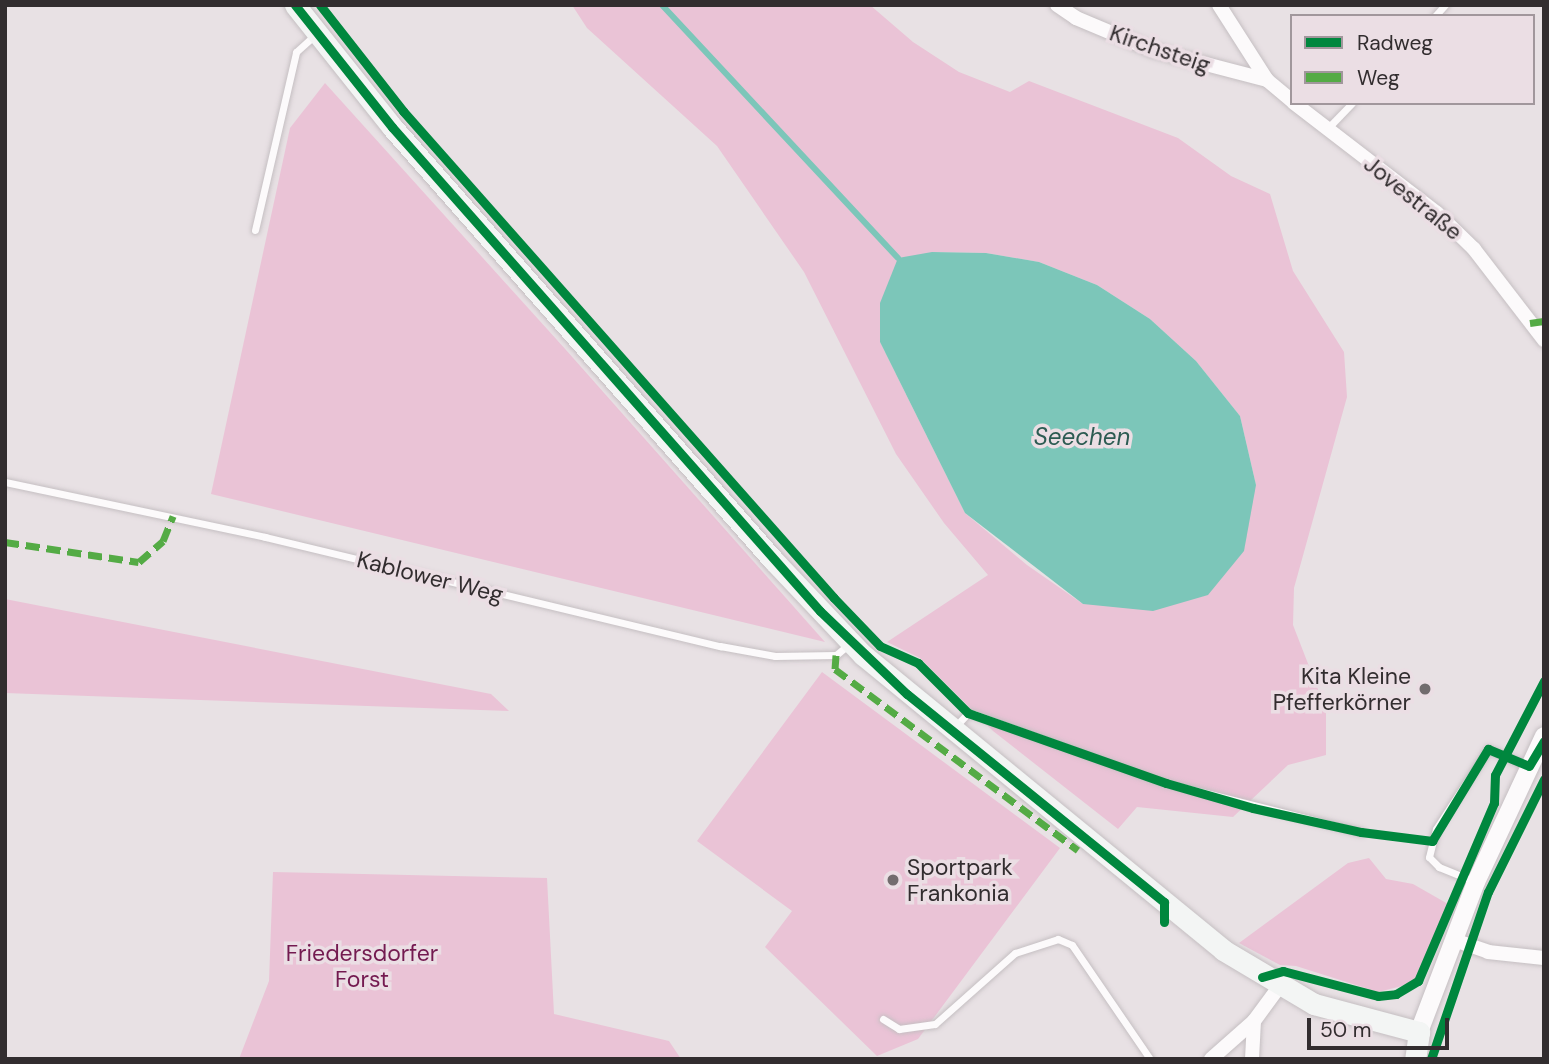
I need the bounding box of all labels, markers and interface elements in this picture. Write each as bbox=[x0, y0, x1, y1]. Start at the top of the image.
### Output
legend bbox=[1290, 14, 1535, 105]
street label: Kirchsteig bbox=[1106, 19, 1214, 79]
text: Radweg bbox=[1357, 29, 1433, 57]
text: Weg bbox=[1357, 64, 1400, 92]
street label: Jovestraße bbox=[1358, 150, 1468, 246]
water label: Seechen bbox=[1034, 423, 1130, 451]
street label: Kablower Weg bbox=[354, 545, 506, 609]
place label: Kita Kleine Pfefferkörner bbox=[1273, 662, 1411, 716]
marker: Kita Kleine Pfefferkörner bbox=[1417, 681, 1433, 697]
place label: Sportpark Frankonia bbox=[907, 853, 1013, 907]
marker: Sportpark Frankonia bbox=[885, 872, 901, 888]
park label: Friedersdorfer Forst bbox=[286, 939, 438, 993]
scale bar bbox=[1311, 1004, 1453, 1048]
text: 50 m bbox=[1320, 1016, 1371, 1044]

